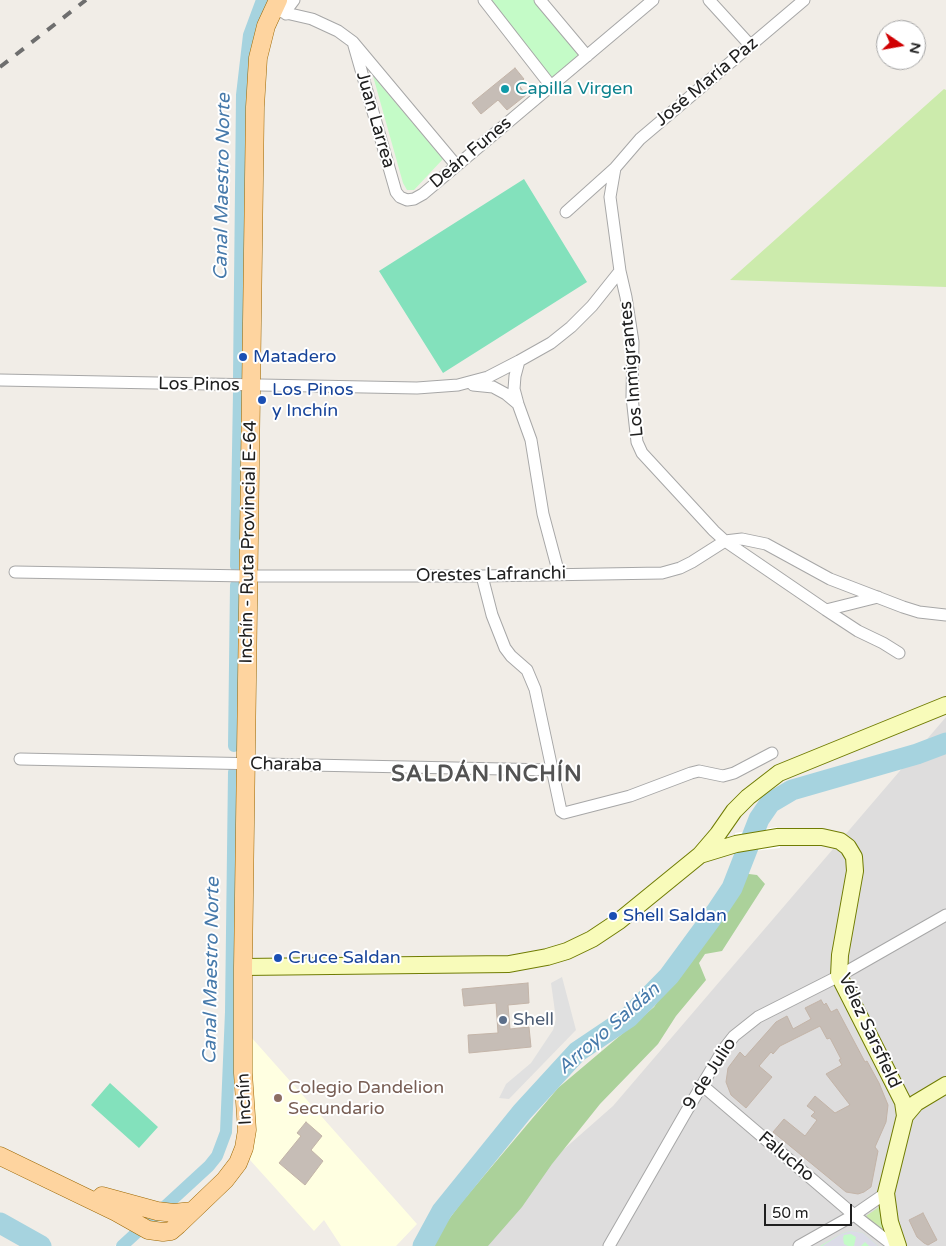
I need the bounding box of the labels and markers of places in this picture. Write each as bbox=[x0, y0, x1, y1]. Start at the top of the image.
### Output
place label: Capilla Virgen bbox=[515, 78, 633, 100]
marker: Capilla Virgen bbox=[499, 83, 511, 95]
place label: Matadero bbox=[253, 346, 336, 368]
marker: Matadero bbox=[237, 351, 249, 363]
place label: Los Pinos y Inchín bbox=[272, 379, 354, 422]
marker: Los Pinos y Inchín bbox=[256, 394, 268, 406]
place label: Shell Saldan bbox=[623, 905, 727, 927]
marker: Shell Saldan bbox=[607, 910, 619, 922]
place label: Cruce Saldan bbox=[288, 947, 401, 969]
marker: Cruce Saldan bbox=[272, 952, 284, 964]
place label: Shell bbox=[513, 1009, 554, 1031]
marker: Shell bbox=[497, 1014, 509, 1026]
place label: Colegio Dandelion Secundario bbox=[288, 1077, 444, 1120]
marker: Colegio Dandelion Secundario bbox=[272, 1092, 284, 1104]

